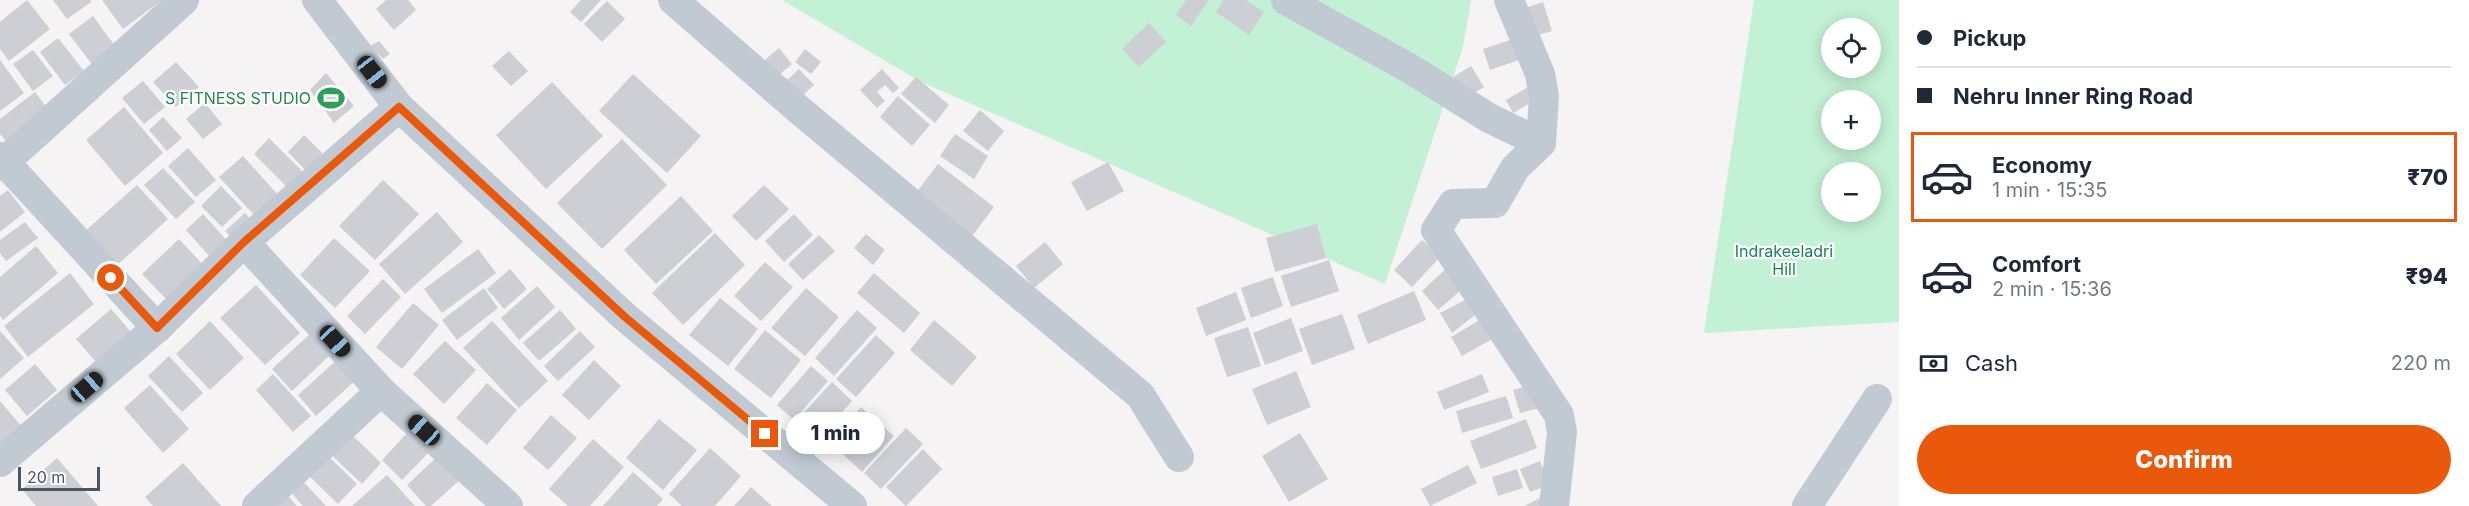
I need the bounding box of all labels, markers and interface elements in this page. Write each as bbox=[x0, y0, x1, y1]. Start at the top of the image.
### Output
map controls bbox=[1821, 18, 1881, 222]
button: locate bbox=[1821, 18, 1881, 78]
text: Pickup bbox=[1953, 25, 2027, 51]
car bbox=[354, 52, 390, 92]
sports icon: S FITNESS STUDIO bbox=[316, 83, 346, 113]
text: Nehru Inner Ring Road bbox=[1953, 83, 2193, 109]
place label: S FITNESS STUDIO bbox=[165, 88, 311, 108]
button: + bbox=[1821, 90, 1881, 150]
icon: car bbox=[1920, 150, 1974, 204]
text: Economy bbox=[1992, 152, 2092, 178]
button: − bbox=[1821, 162, 1881, 222]
text: ₹70 bbox=[2407, 164, 2448, 190]
text: 1 min · 15:35 bbox=[1992, 178, 2108, 202]
park label: Indrakeeladri Hill bbox=[1735, 241, 1833, 279]
icon: car bbox=[1920, 249, 1974, 303]
text: Comfort bbox=[1992, 251, 2081, 277]
text: ₹94 bbox=[2405, 263, 2448, 289]
route start bbox=[97, 264, 124, 291]
text: 2 min · 15:36 bbox=[1992, 277, 2112, 301]
car bbox=[316, 322, 354, 360]
icon: cash bbox=[1917, 347, 1950, 380]
text: Cash bbox=[1965, 350, 2018, 376]
text: 220 m bbox=[2391, 351, 2451, 375]
car bbox=[68, 368, 106, 406]
car bbox=[405, 411, 443, 449]
callout: 1 min bbox=[786, 413, 885, 455]
route end bbox=[751, 420, 778, 447]
text: 1 min bbox=[810, 421, 861, 445]
button: Confirm bbox=[1917, 425, 2451, 494]
scale bar bbox=[18, 464, 100, 492]
text: 20 m bbox=[27, 467, 65, 487]

